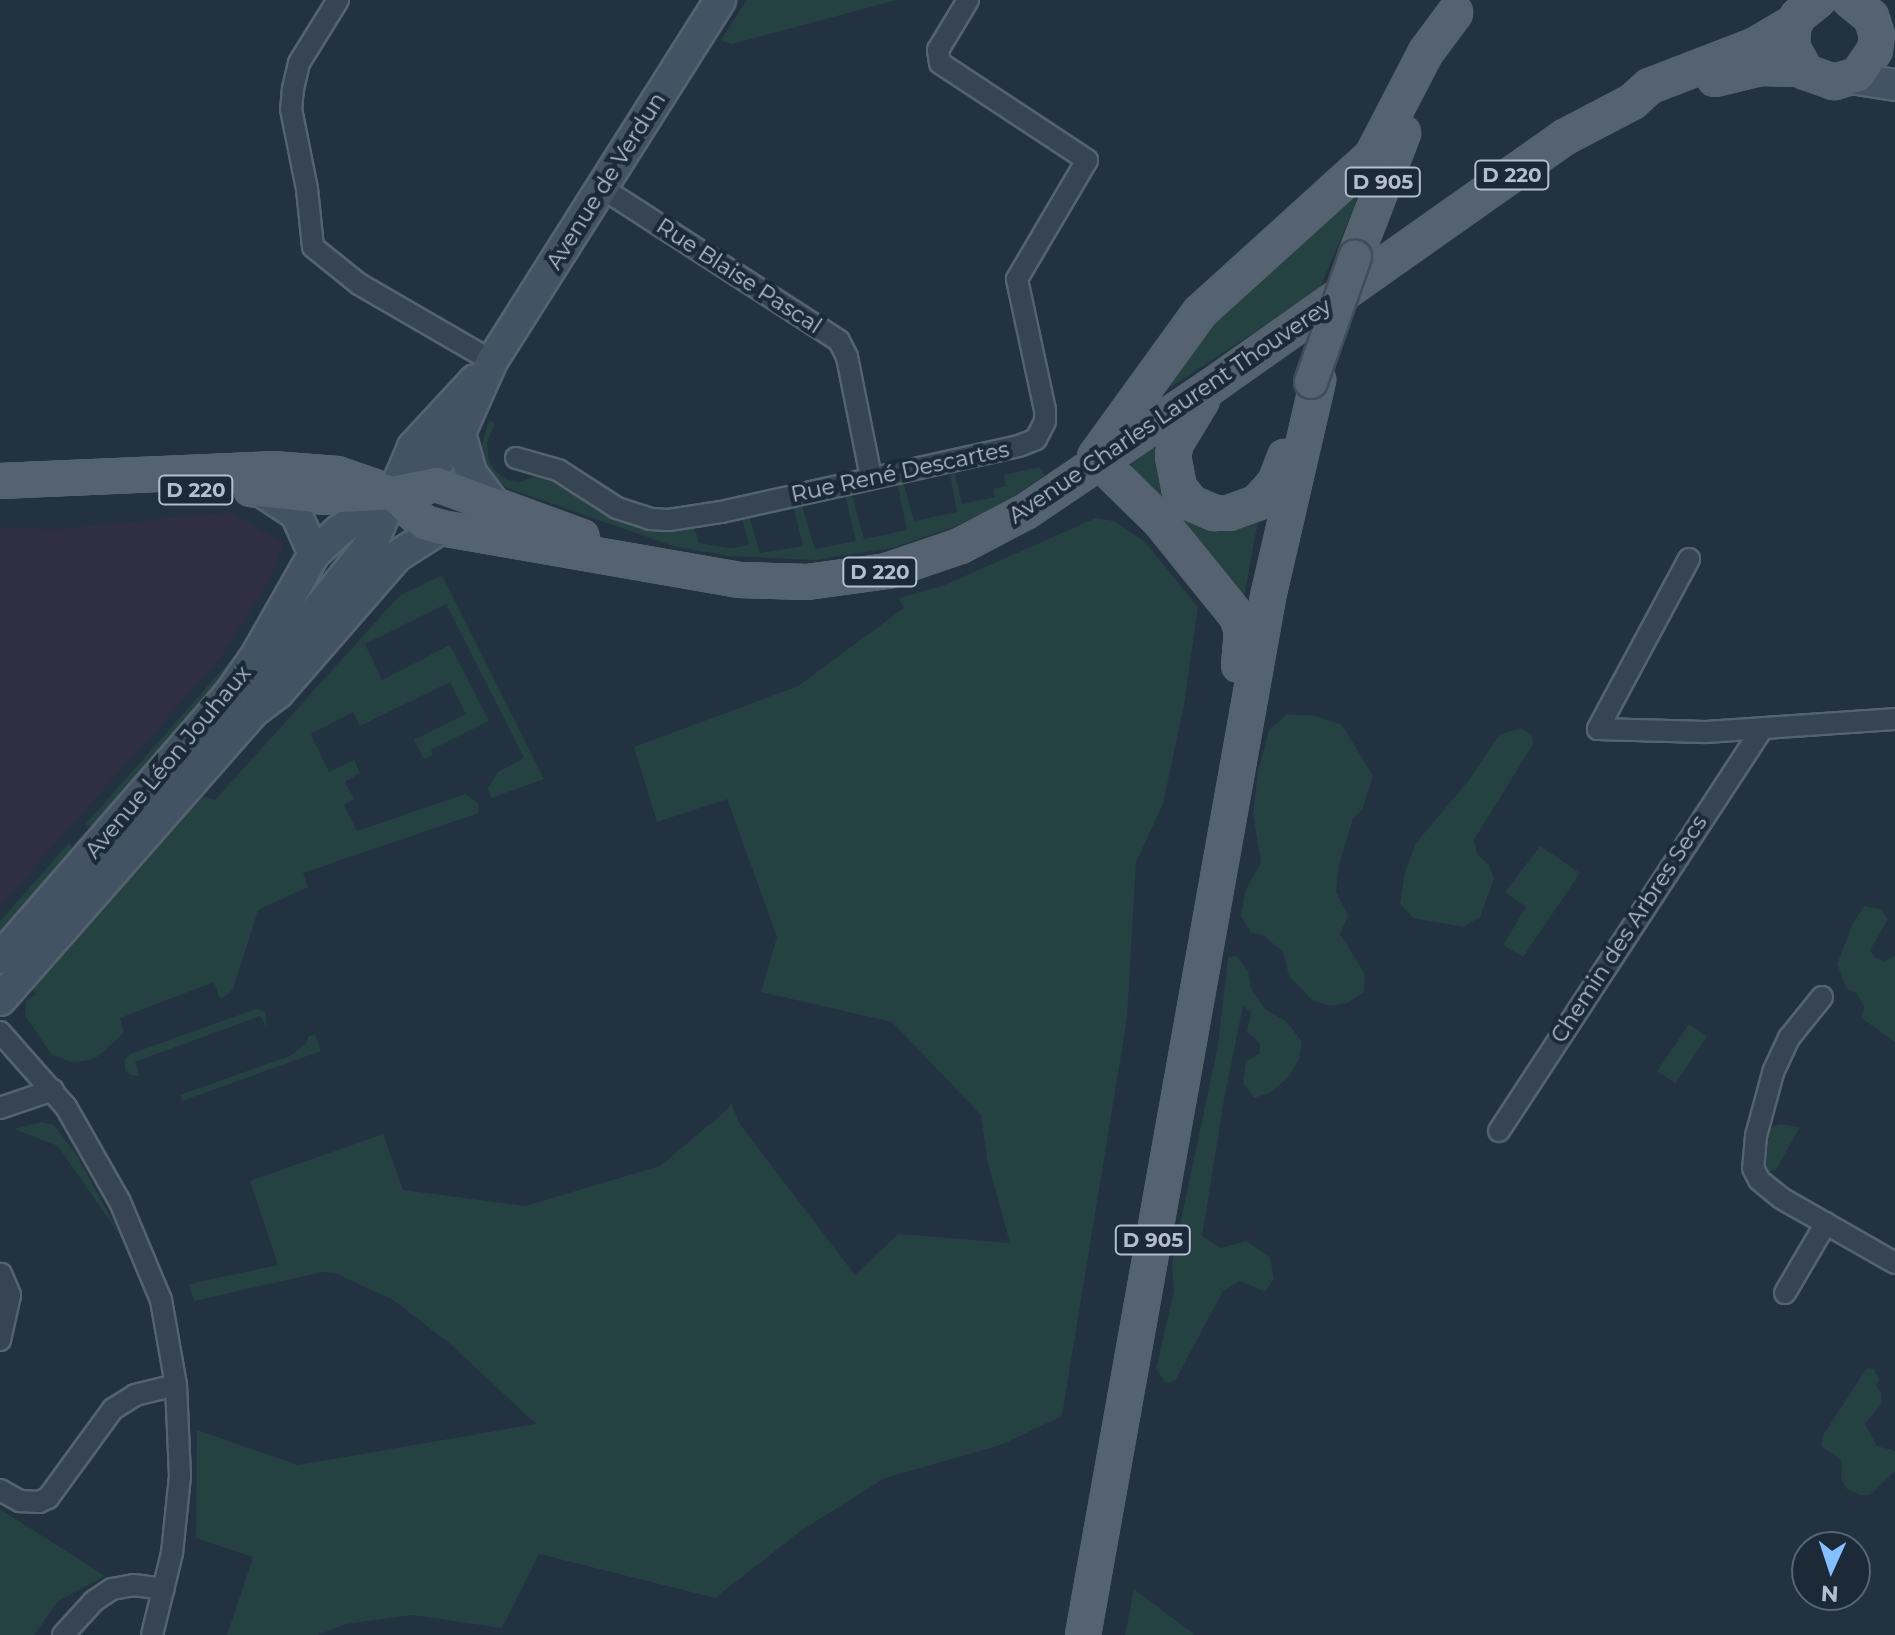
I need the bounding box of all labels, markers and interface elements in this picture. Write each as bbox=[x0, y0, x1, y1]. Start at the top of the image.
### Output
street label: Avenue de Verdun bbox=[541, 88, 671, 274]
road number: D 220 bbox=[1474, 159, 1550, 191]
road number: D 905 bbox=[1343, 166, 1423, 198]
street label: Rue Blaise Pascal bbox=[652, 213, 826, 339]
street label: Avenue Charles Laurent Thouverey bbox=[1004, 293, 1336, 529]
street label: Rue René Descartes bbox=[789, 436, 1011, 508]
road number: D 220 bbox=[158, 474, 234, 506]
road number: D 220 bbox=[842, 556, 918, 588]
street label: Avenue Léon Jouhaux bbox=[80, 660, 256, 864]
street label: Chemin des Arbres Secs bbox=[1546, 810, 1712, 1048]
road number: D 905 bbox=[1113, 1224, 1193, 1256]
north arrow bbox=[1791, 1531, 1871, 1611]
text: N bbox=[1820, 1580, 1839, 1607]

